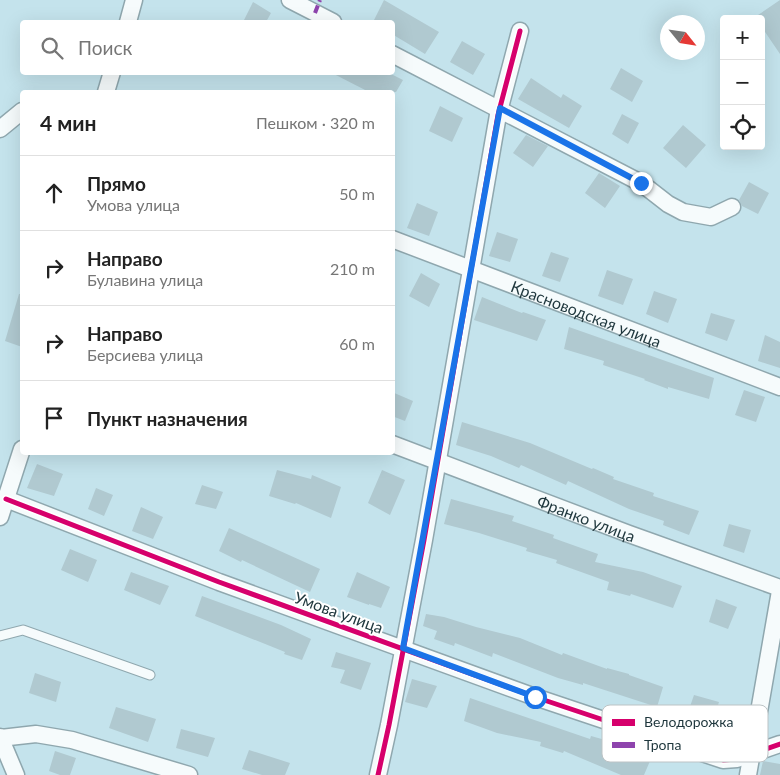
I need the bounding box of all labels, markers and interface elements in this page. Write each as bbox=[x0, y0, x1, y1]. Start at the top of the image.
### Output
north arrow bbox=[660, 15, 705, 60]
map controls bbox=[720, 15, 765, 150]
button: + bbox=[720, 15, 765, 60]
search box bbox=[20, 20, 395, 75]
icon: search bbox=[38, 34, 66, 62]
text: Поиск bbox=[78, 36, 132, 59]
button: − bbox=[720, 60, 765, 105]
button: locate bbox=[720, 105, 765, 150]
text: 4 мин bbox=[40, 110, 97, 135]
text: Пешком · 320 m bbox=[256, 113, 375, 132]
text: Прямо bbox=[87, 172, 146, 195]
route end bbox=[630, 172, 653, 195]
icon: ahead bbox=[40, 179, 68, 207]
text: 50 m bbox=[339, 184, 375, 203]
text: Умова улица bbox=[87, 195, 180, 214]
text: Направо bbox=[87, 247, 163, 270]
icon: right bbox=[40, 254, 68, 282]
text: 210 m bbox=[330, 259, 375, 278]
text: Булавина улица bbox=[87, 270, 203, 289]
street label: Красноводская улица bbox=[509, 276, 664, 350]
text: Направо bbox=[87, 322, 163, 345]
icon: right bbox=[40, 329, 68, 357]
text: 60 m bbox=[339, 334, 375, 353]
text: Берсиева улица bbox=[87, 345, 203, 364]
icon: arrive bbox=[40, 404, 68, 432]
text: Пункт назначения bbox=[87, 407, 248, 430]
street label: Франко улица bbox=[535, 491, 638, 545]
street label: Умова улица bbox=[292, 587, 386, 637]
route start bbox=[524, 686, 547, 709]
legend bbox=[602, 705, 768, 762]
text: Велодорожка bbox=[644, 713, 733, 730]
text: Тропа bbox=[644, 736, 681, 753]

